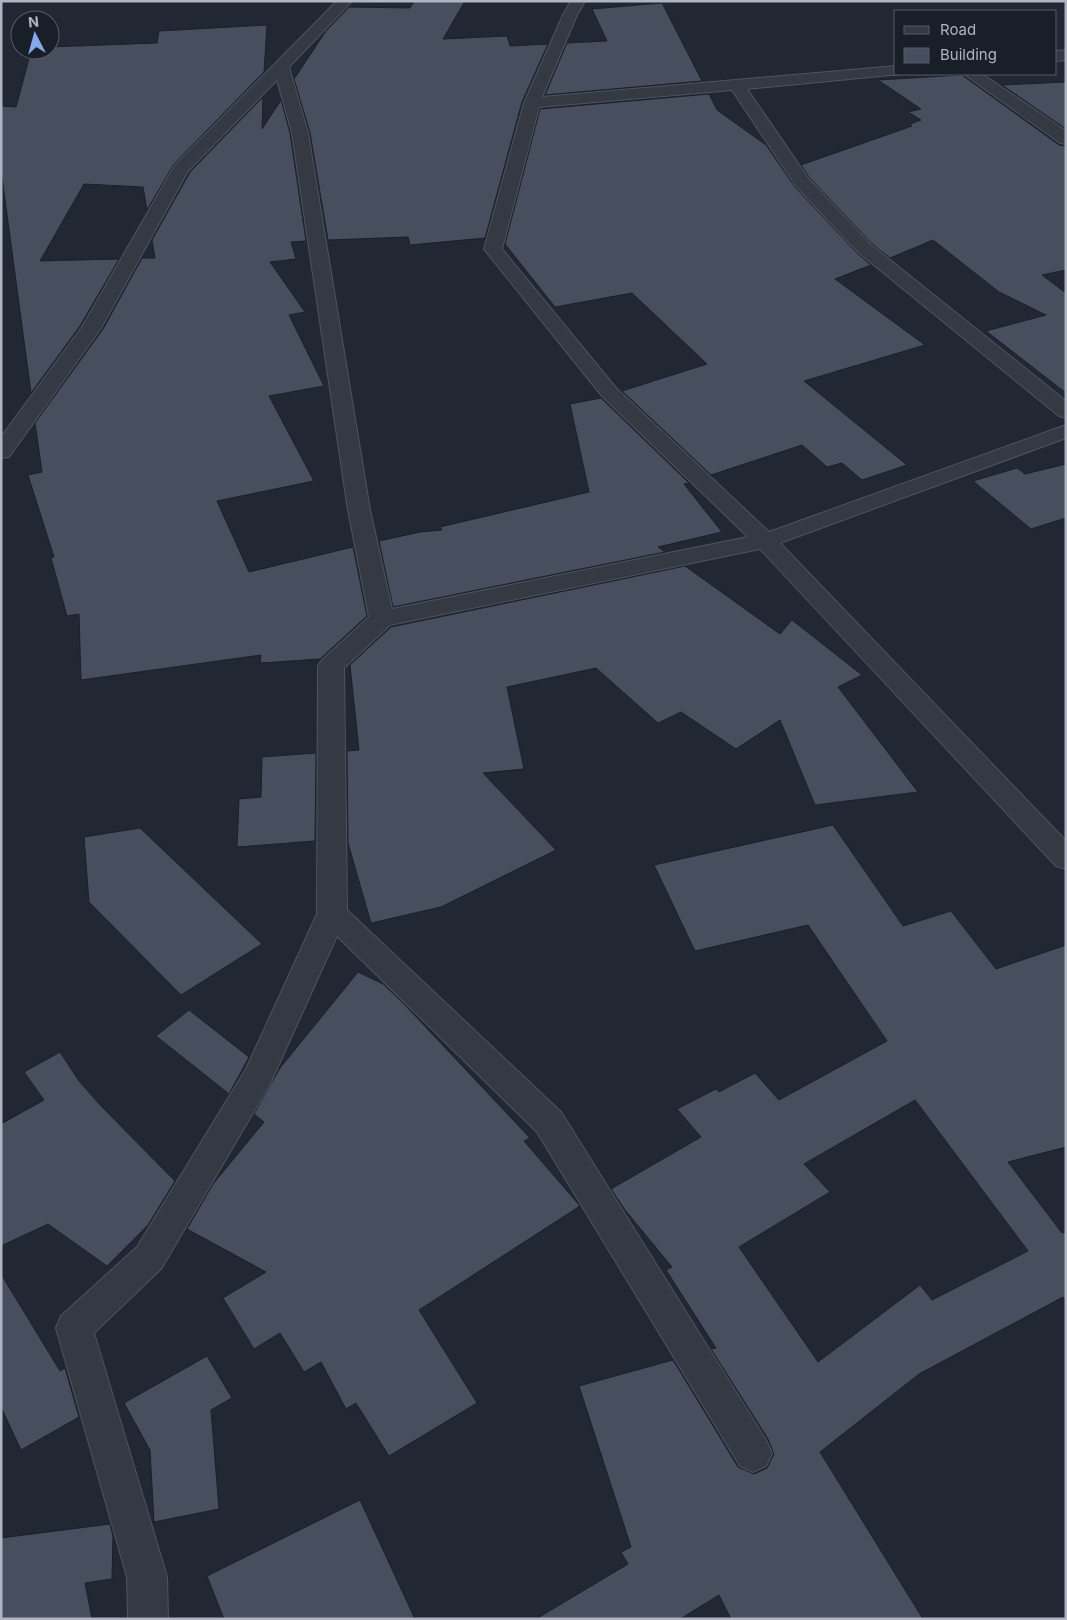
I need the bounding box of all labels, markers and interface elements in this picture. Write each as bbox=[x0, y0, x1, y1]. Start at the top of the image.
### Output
north arrow bbox=[10, 10, 60, 60]
legend bbox=[894, 10, 1057, 75]
text: N bbox=[27, 13, 40, 31]
text: Road bbox=[940, 20, 976, 39]
text: Building bbox=[940, 45, 997, 64]

